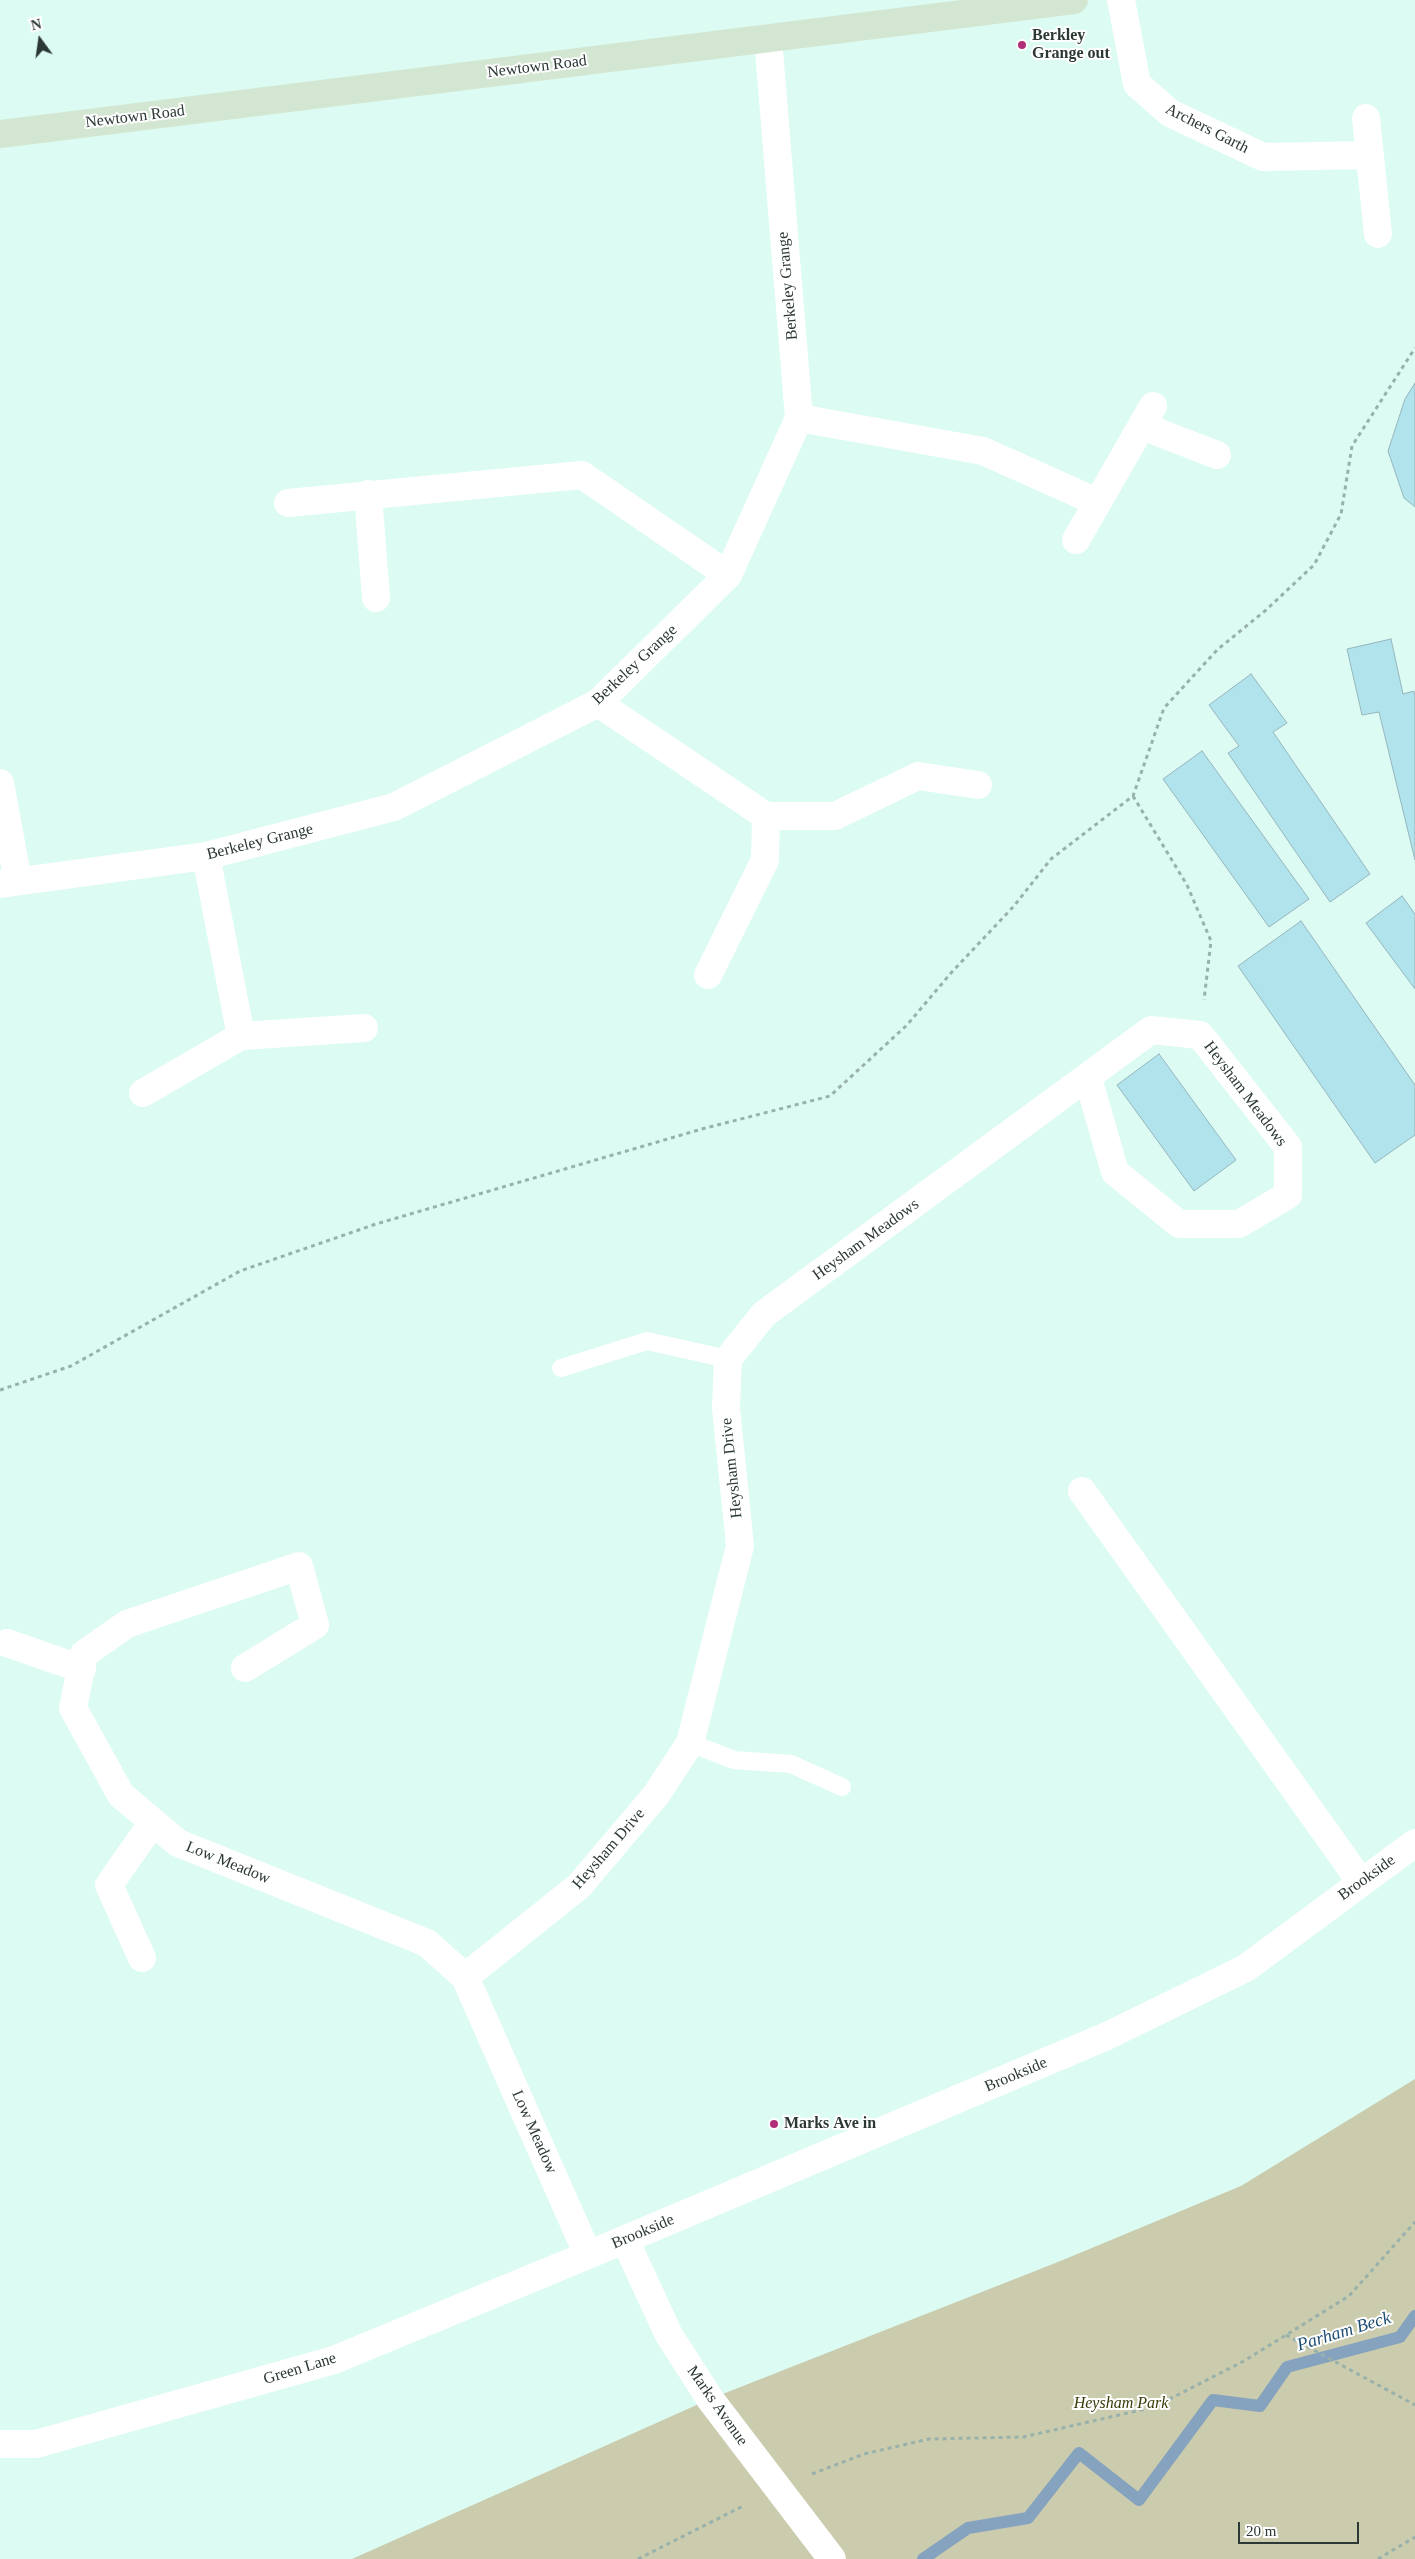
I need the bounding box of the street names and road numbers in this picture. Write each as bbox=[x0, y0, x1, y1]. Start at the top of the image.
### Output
street label: Newtown Road bbox=[486, 51, 588, 83]
street label: Archers Garth bbox=[1162, 100, 1252, 158]
street label: Newtown Road bbox=[84, 101, 186, 133]
street label: Berkeley Grange bbox=[774, 231, 802, 341]
street label: Berkeley Grange bbox=[589, 621, 681, 709]
street label: Berkeley Grange bbox=[205, 820, 315, 864]
street label: Heysham Meadows bbox=[1199, 1038, 1291, 1150]
street label: Heysham Meadows bbox=[809, 1195, 923, 1285]
street label: Heysham Drive bbox=[717, 1417, 747, 1519]
street label: Heysham Drive bbox=[569, 1805, 649, 1893]
street label: Low Meadow bbox=[183, 1837, 273, 1889]
street label: Brookside bbox=[1335, 1851, 1399, 1905]
street label: Brookside bbox=[982, 2053, 1050, 2097]
street label: Low Meadow bbox=[507, 2087, 561, 2177]
street label: Brookside bbox=[609, 2210, 677, 2254]
street label: Green Lane bbox=[261, 2349, 339, 2389]
street label: Marks Avenue bbox=[682, 2362, 752, 2450]

